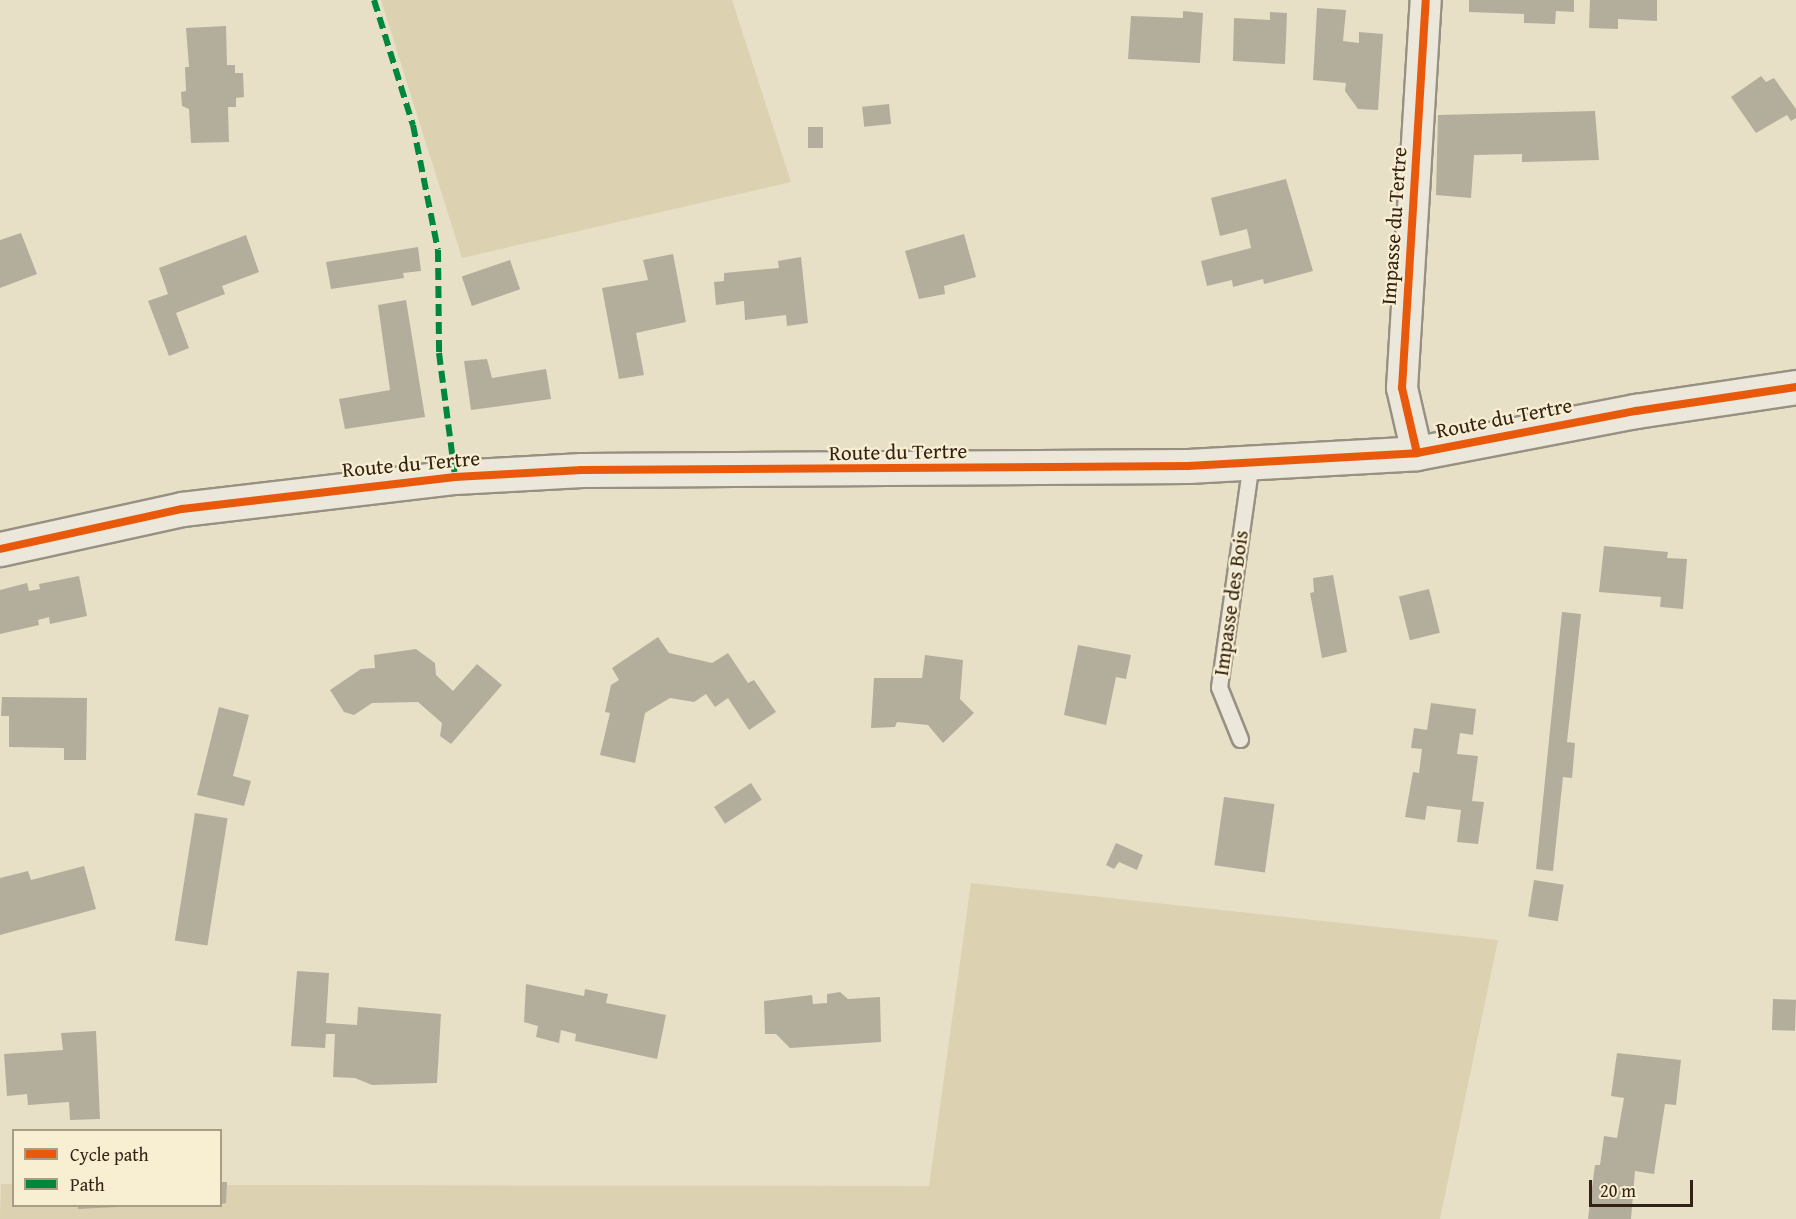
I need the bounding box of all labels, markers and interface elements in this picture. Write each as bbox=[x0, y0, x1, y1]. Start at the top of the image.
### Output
street label: Impasse du Tertre bbox=[1376, 146, 1412, 306]
street label: Route du Tertre bbox=[1434, 392, 1574, 444]
street label: Route du Tertre bbox=[829, 438, 967, 466]
street label: Route du Tertre bbox=[341, 445, 481, 483]
street label: Impasse des Bois bbox=[1208, 529, 1254, 677]
legend bbox=[12, 1129, 222, 1207]
text: Cycle path bbox=[70, 1141, 149, 1168]
scale bar bbox=[1592, 1168, 1696, 1206]
text: Path bbox=[70, 1171, 105, 1198]
text: 20 m bbox=[1600, 1177, 1636, 1204]

